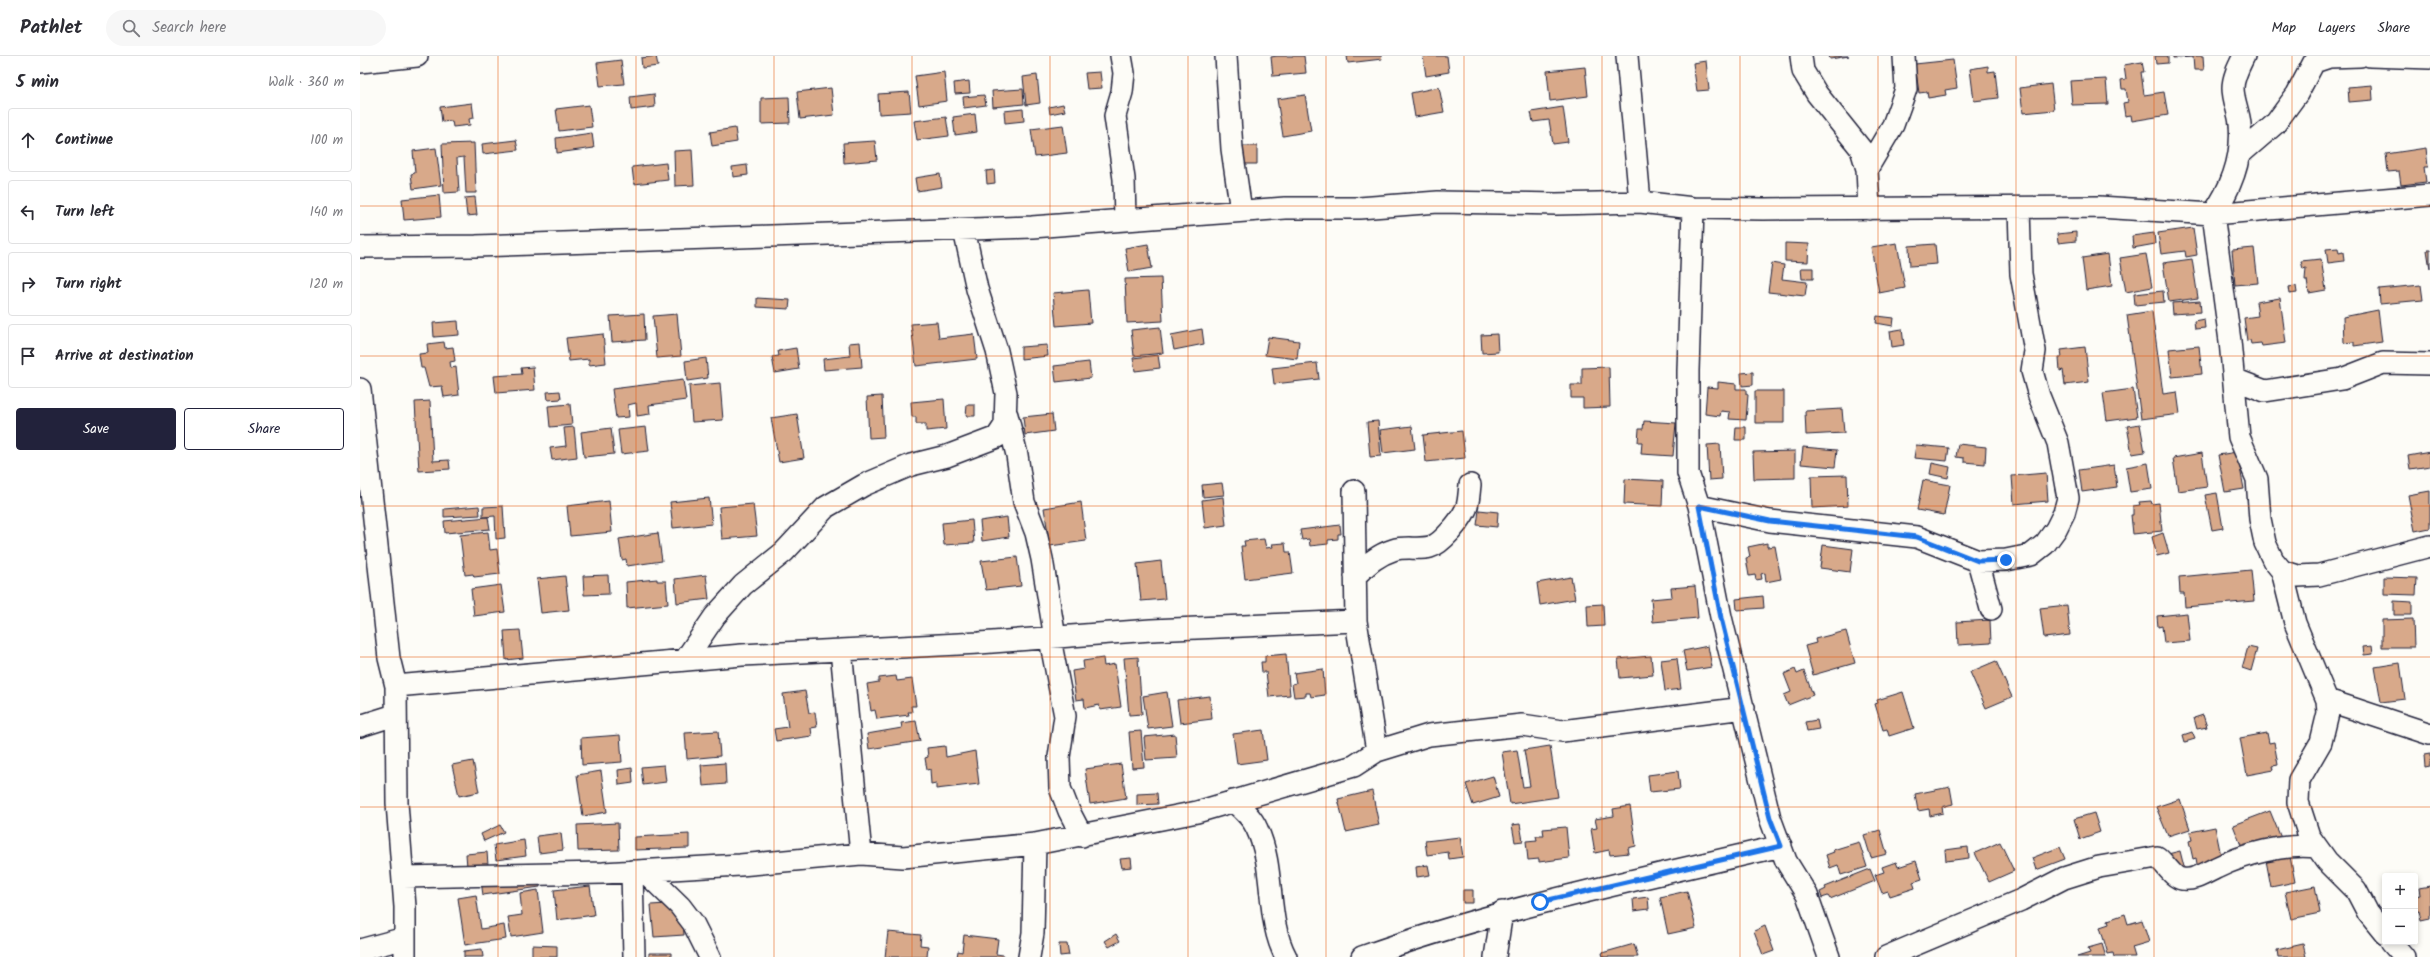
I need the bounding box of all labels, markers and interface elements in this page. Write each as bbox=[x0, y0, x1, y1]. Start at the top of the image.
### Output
search box bbox=[106, 10, 386, 46]
text: Pathlet bbox=[20, 13, 82, 43]
text: Search here bbox=[152, 16, 226, 40]
icon: search bbox=[120, 17, 142, 39]
text: Map bbox=[2272, 17, 2296, 39]
text: Layers bbox=[2318, 17, 2356, 39]
text: Share bbox=[2378, 17, 2410, 39]
text: 5 min bbox=[16, 69, 59, 96]
text: Walk · 360 m bbox=[268, 72, 344, 93]
text: Continue bbox=[55, 128, 113, 152]
icon: ahead bbox=[17, 129, 39, 151]
text: 100 m bbox=[310, 130, 343, 151]
text: Turn left bbox=[55, 200, 115, 224]
icon: left bbox=[17, 201, 39, 223]
text: 140 m bbox=[310, 202, 343, 223]
text: Turn right bbox=[55, 272, 122, 296]
icon: right bbox=[17, 273, 39, 295]
text: 120 m bbox=[309, 274, 343, 295]
text: Arrive at destination bbox=[55, 344, 194, 368]
icon: arrive bbox=[17, 345, 39, 367]
button: Save bbox=[16, 408, 176, 450]
button: Share bbox=[184, 408, 344, 450]
route end bbox=[1997, 551, 2015, 569]
map controls bbox=[2382, 873, 2418, 945]
button: + bbox=[2382, 873, 2418, 909]
route start bbox=[1531, 893, 1549, 911]
button: − bbox=[2382, 909, 2418, 945]

